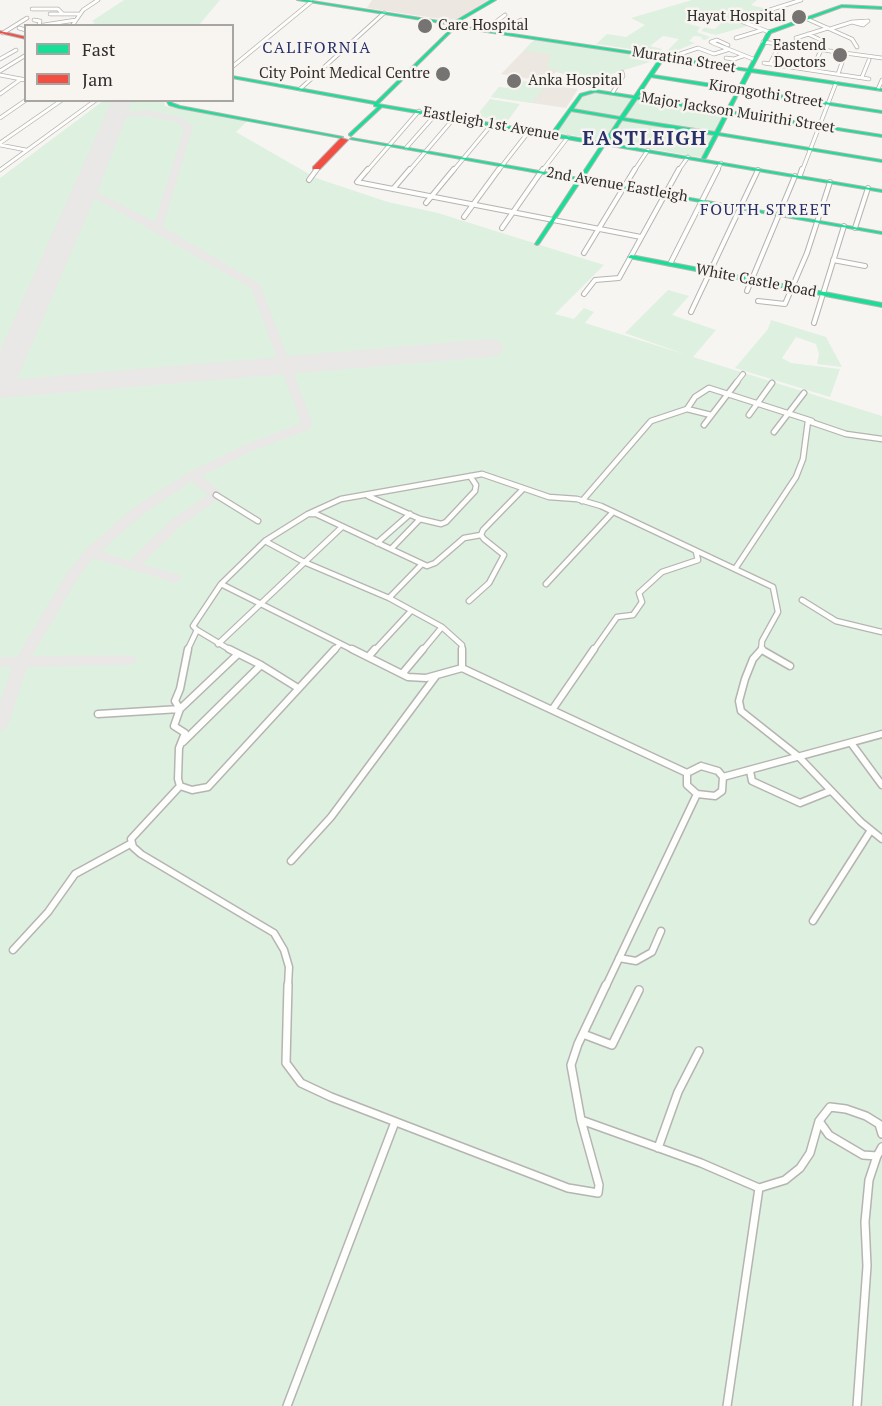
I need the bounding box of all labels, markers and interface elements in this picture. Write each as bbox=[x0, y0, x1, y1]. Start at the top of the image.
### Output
place label: Hayat Hospital bbox=[687, 8, 786, 26]
marker: Hayat Hospital bbox=[790, 8, 808, 26]
marker: Care Hospital bbox=[416, 17, 434, 35]
place label: Care Hospital bbox=[438, 17, 529, 35]
legend bbox=[24, 24, 234, 102]
text: Fast bbox=[82, 37, 115, 61]
place label: Eastend Doctors bbox=[773, 37, 826, 72]
district label: CALIFORNIA bbox=[262, 38, 372, 58]
street label: Muratina Street bbox=[631, 43, 737, 77]
marker: Eastend Doctors bbox=[831, 46, 849, 64]
place label: City Point Medical Centre bbox=[259, 65, 430, 83]
marker: City Point Medical Centre bbox=[434, 65, 452, 83]
text: Jam bbox=[82, 67, 113, 91]
marker: Anka Hospital bbox=[505, 72, 523, 90]
place label: Anka Hospital bbox=[528, 72, 622, 90]
street label: Kirongothi Street bbox=[707, 76, 825, 112]
street label: Major Jackson Muirithi Street bbox=[640, 89, 836, 137]
street label: Eastleigh 1st Avenue bbox=[421, 103, 561, 145]
district label: EASTLEIGH bbox=[582, 127, 708, 151]
street label: 2nd Avenue Eastleigh bbox=[545, 164, 689, 206]
district label: FOUTH STREET bbox=[700, 200, 832, 220]
street label: White Castle Road bbox=[694, 260, 818, 302]

